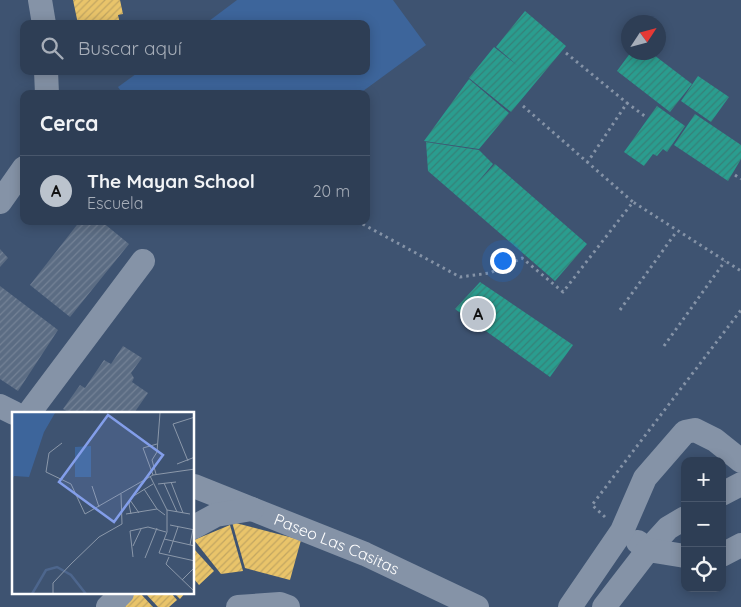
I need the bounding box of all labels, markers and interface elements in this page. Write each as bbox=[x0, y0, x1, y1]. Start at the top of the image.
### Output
north arrow bbox=[621, 15, 666, 60]
search box bbox=[20, 20, 370, 75]
icon: search bbox=[38, 34, 66, 62]
text: Buscar aquí bbox=[78, 36, 182, 60]
text: Cerca bbox=[40, 110, 98, 136]
text: The Mayan School bbox=[87, 169, 255, 193]
text: A bbox=[51, 181, 61, 201]
text: 20 m bbox=[313, 181, 350, 201]
text: Escuela bbox=[87, 193, 143, 213]
your location bbox=[490, 248, 516, 274]
pin: A bbox=[462, 295, 494, 333]
inset map bbox=[12, 412, 195, 594]
map controls bbox=[681, 457, 726, 592]
button: + bbox=[681, 457, 726, 502]
button: − bbox=[681, 502, 726, 547]
street label: Paseo Las Casitas bbox=[271, 509, 403, 579]
button: locate bbox=[681, 547, 726, 592]

